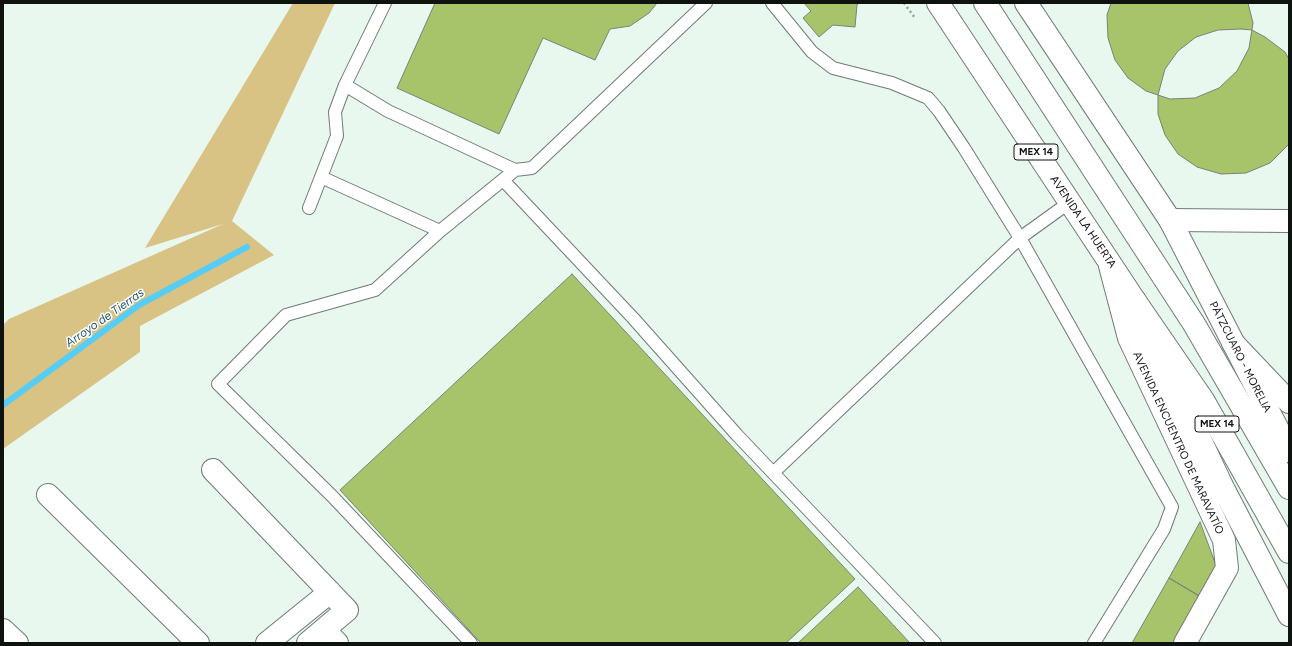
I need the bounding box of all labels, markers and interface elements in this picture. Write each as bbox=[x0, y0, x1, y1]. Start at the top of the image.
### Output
road number: MEX 14 bbox=[1014, 144, 1058, 160]
street label: AVENIDA LA HUERTA bbox=[1047, 173, 1119, 271]
water label: Arroyo de Tierras bbox=[63, 286, 147, 350]
street label: PÁTZCUARO - MORELIA bbox=[1206, 299, 1274, 415]
street label: AVENIDA ENCUENTRO DE MARAVATÍO bbox=[1130, 350, 1226, 536]
road number: MEX 14 bbox=[1195, 416, 1239, 432]

